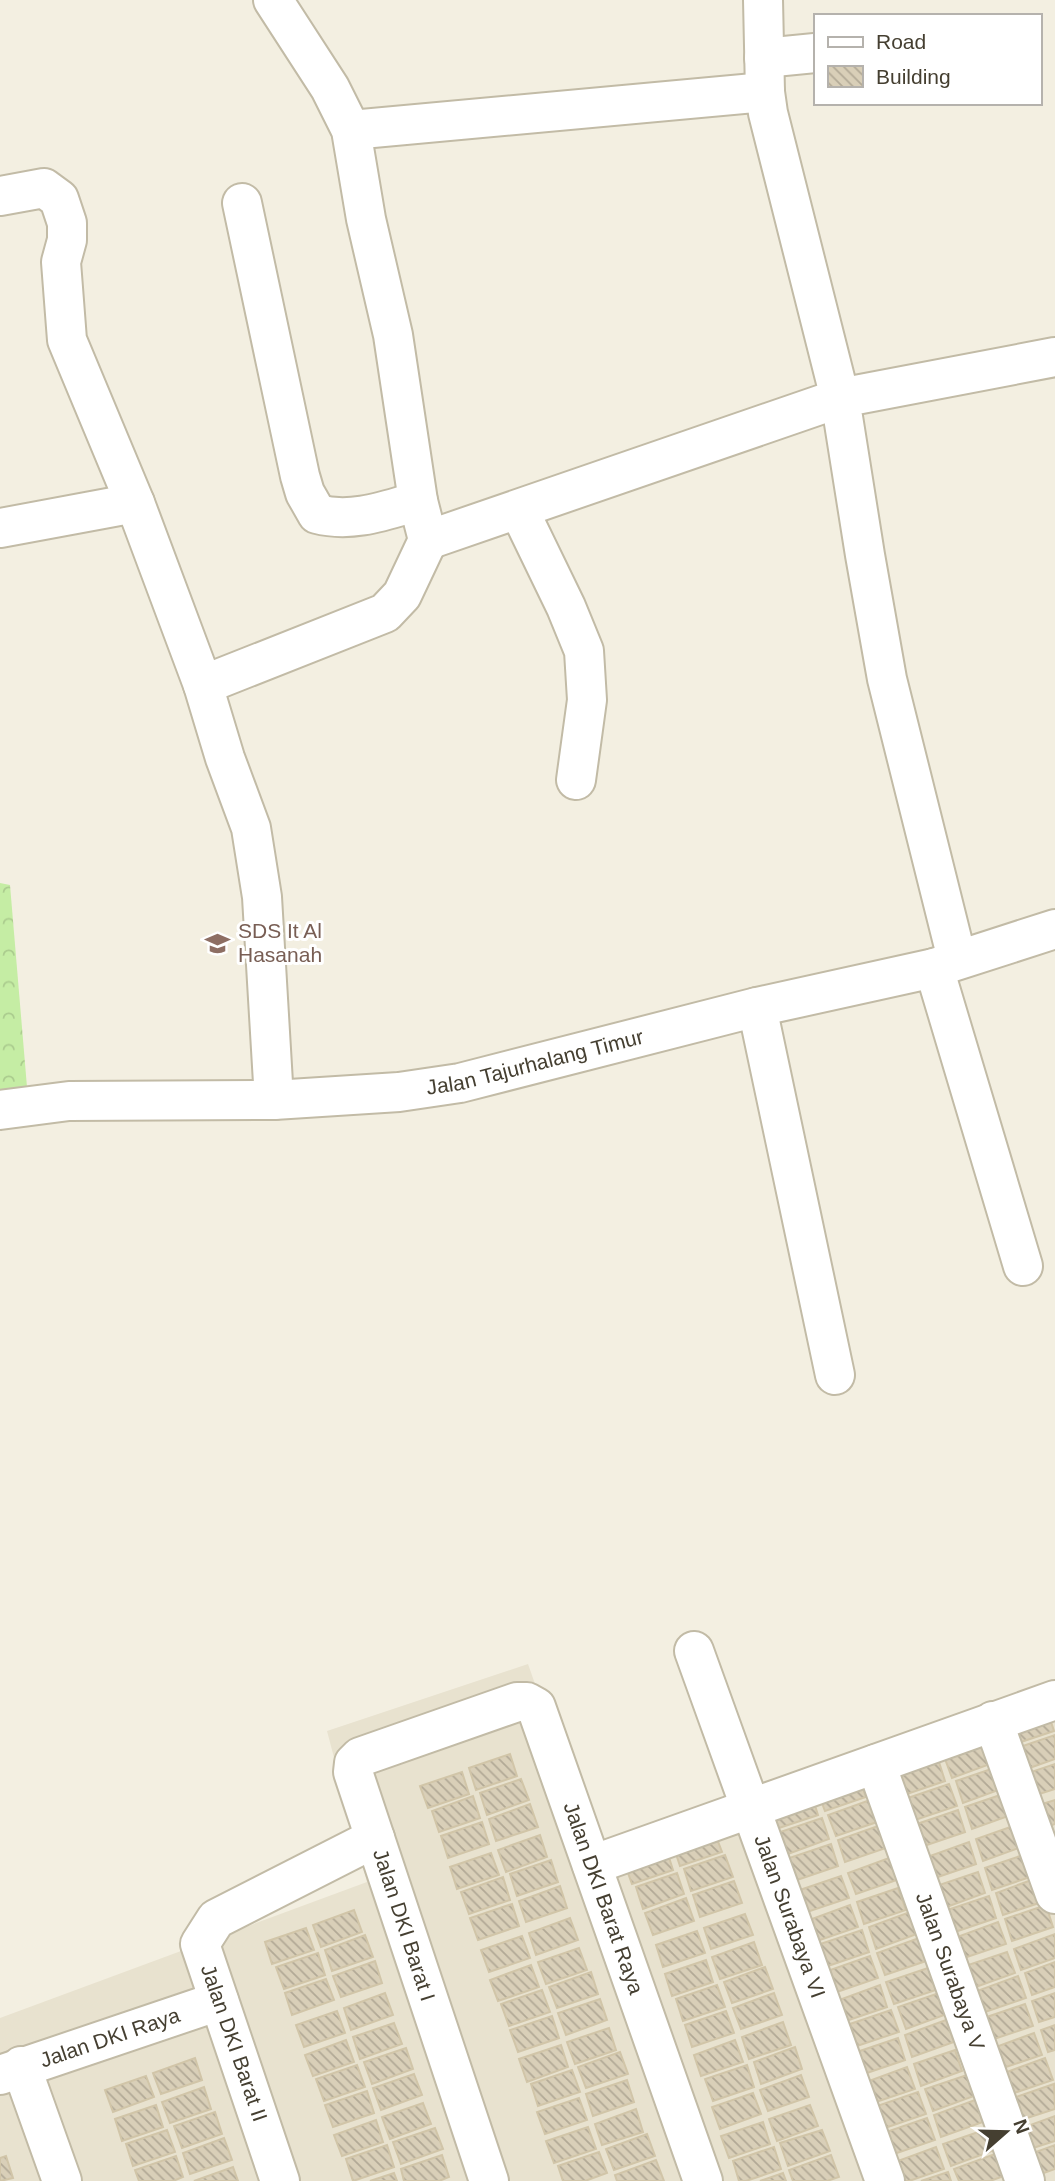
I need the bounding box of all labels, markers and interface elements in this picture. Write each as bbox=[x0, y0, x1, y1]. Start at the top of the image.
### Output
legend bbox=[814, 14, 1041, 105]
text: Road bbox=[876, 30, 926, 53]
text: Building bbox=[876, 65, 951, 88]
place label: SDS It Al Hasanah bbox=[238, 919, 322, 966]
school or university icon: SDS It Al Hasanah bbox=[204, 929, 232, 957]
street label: Jalan Tajurhalang Timur bbox=[425, 1025, 646, 1099]
street label: Jalan DKI Barat Raya bbox=[559, 1799, 648, 1998]
street label: Jalan Surabaya VI bbox=[750, 1831, 830, 2001]
street label: Jalan DKI Barat I bbox=[369, 1846, 440, 2004]
street label: Jalan Surabaya V bbox=[912, 1889, 989, 2053]
street label: Jalan DKI Barat II bbox=[197, 1961, 272, 2124]
street label: Jalan DKI Raya bbox=[37, 2003, 183, 2072]
north arrow bbox=[971, 2097, 1041, 2167]
text: N bbox=[1009, 2116, 1034, 2136]

